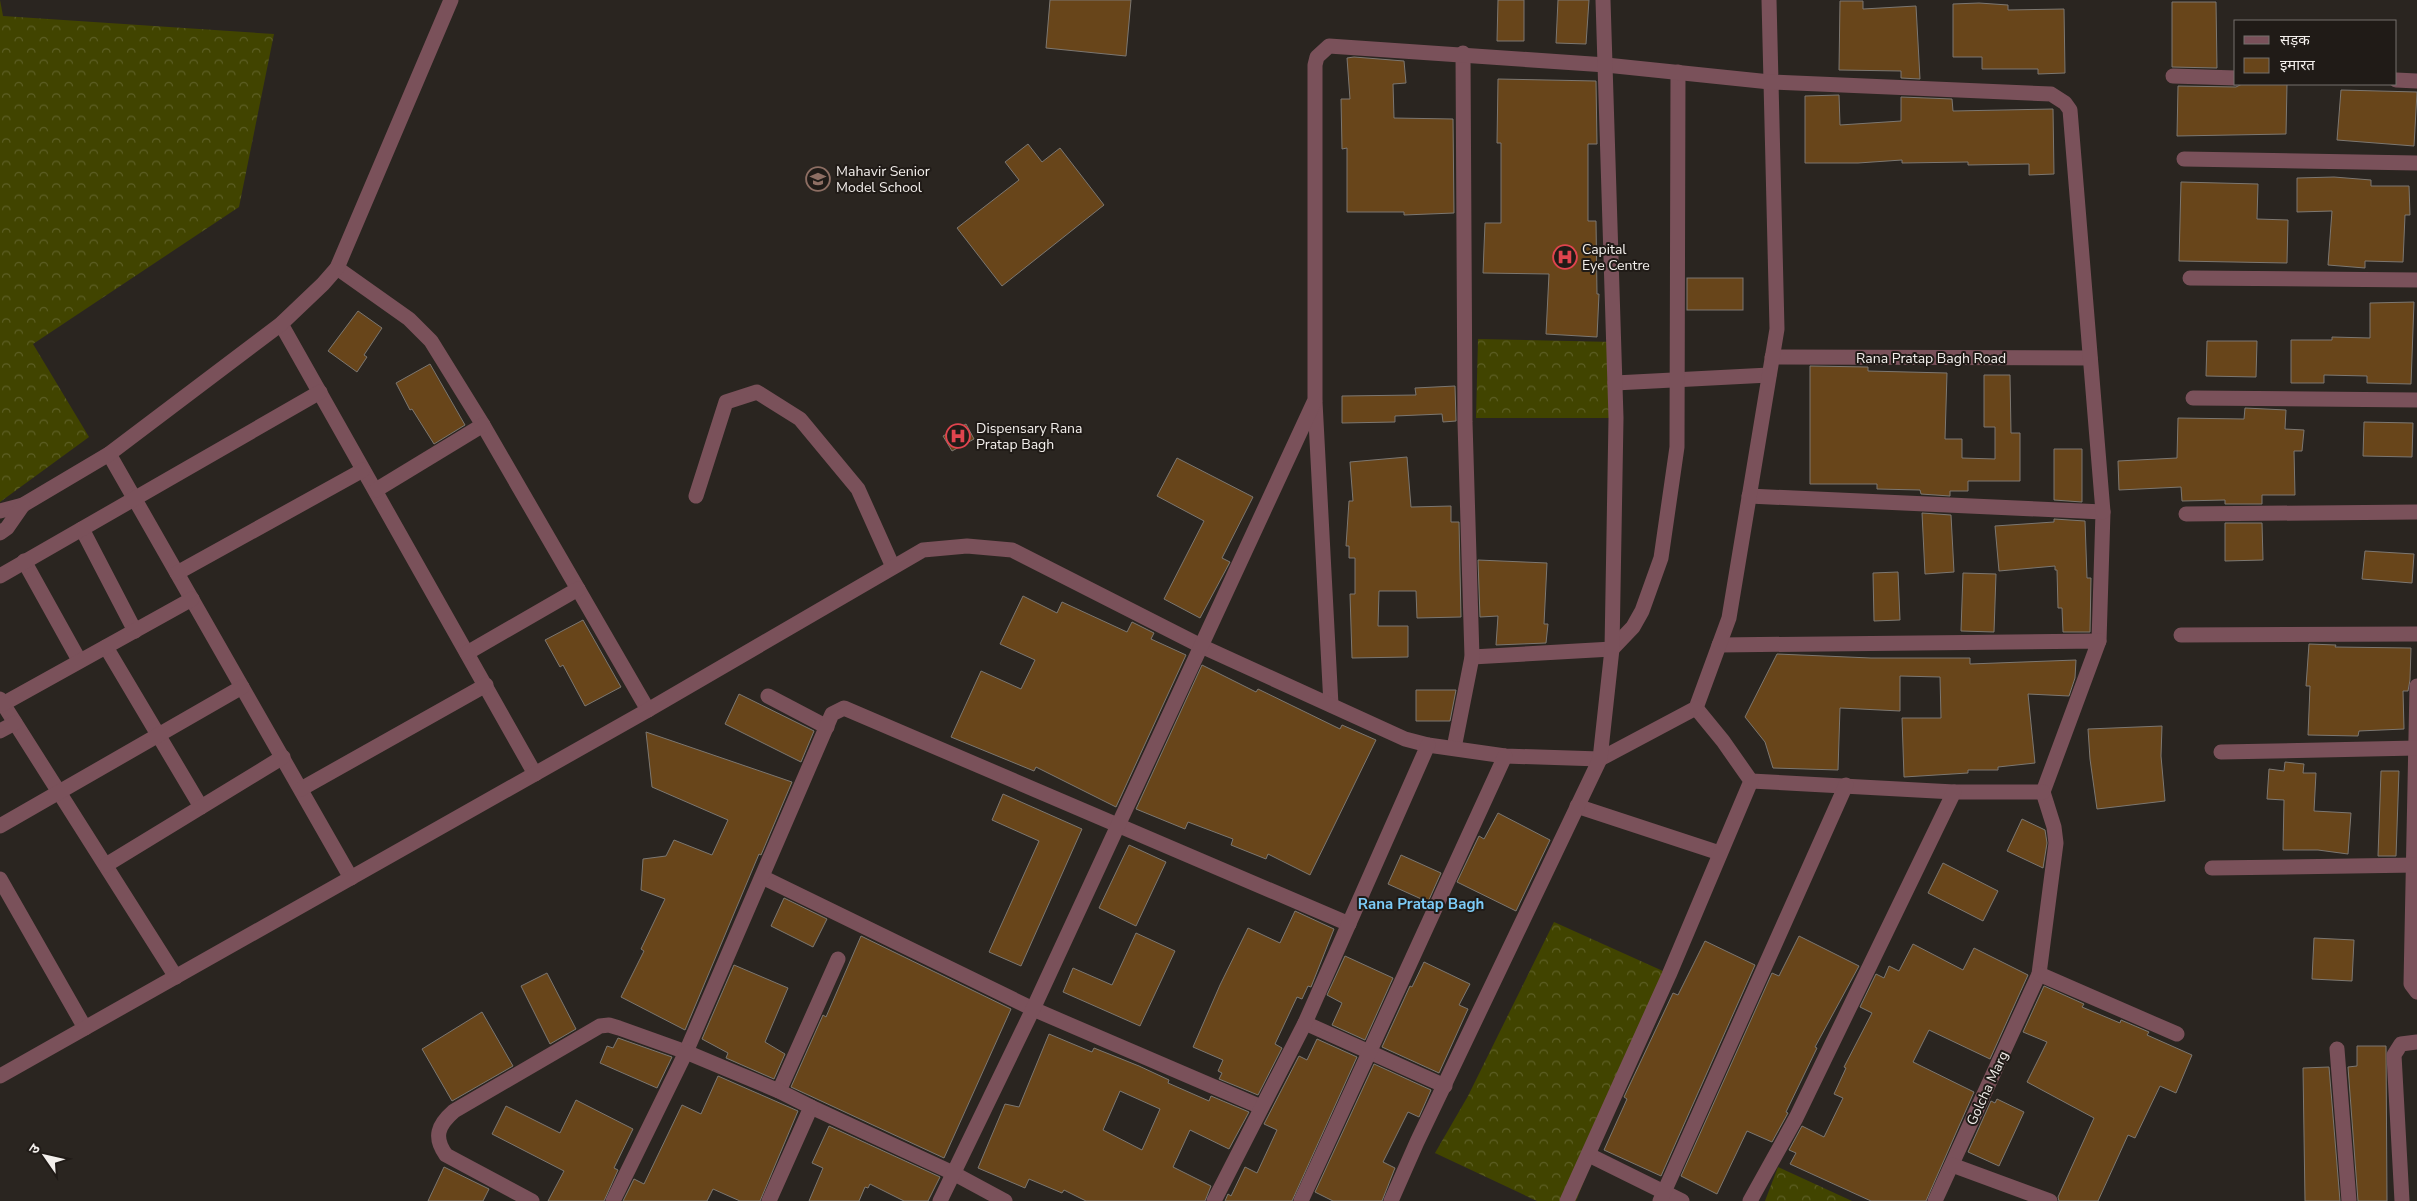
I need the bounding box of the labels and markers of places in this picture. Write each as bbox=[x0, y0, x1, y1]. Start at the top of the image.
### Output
place label: Mahavir Senior Model School bbox=[836, 162, 930, 197]
school or university icon: Mahavir Senior Model School bbox=[805, 166, 831, 192]
place label: Capital Eye Centre bbox=[1582, 240, 1650, 275]
hospital icon: Capital Eye Centre bbox=[1552, 244, 1578, 270]
place label: Dispensary Rana Pratap Bagh bbox=[976, 419, 1082, 454]
hospital icon: Dispensary Rana Pratap Bagh bbox=[945, 423, 971, 449]

